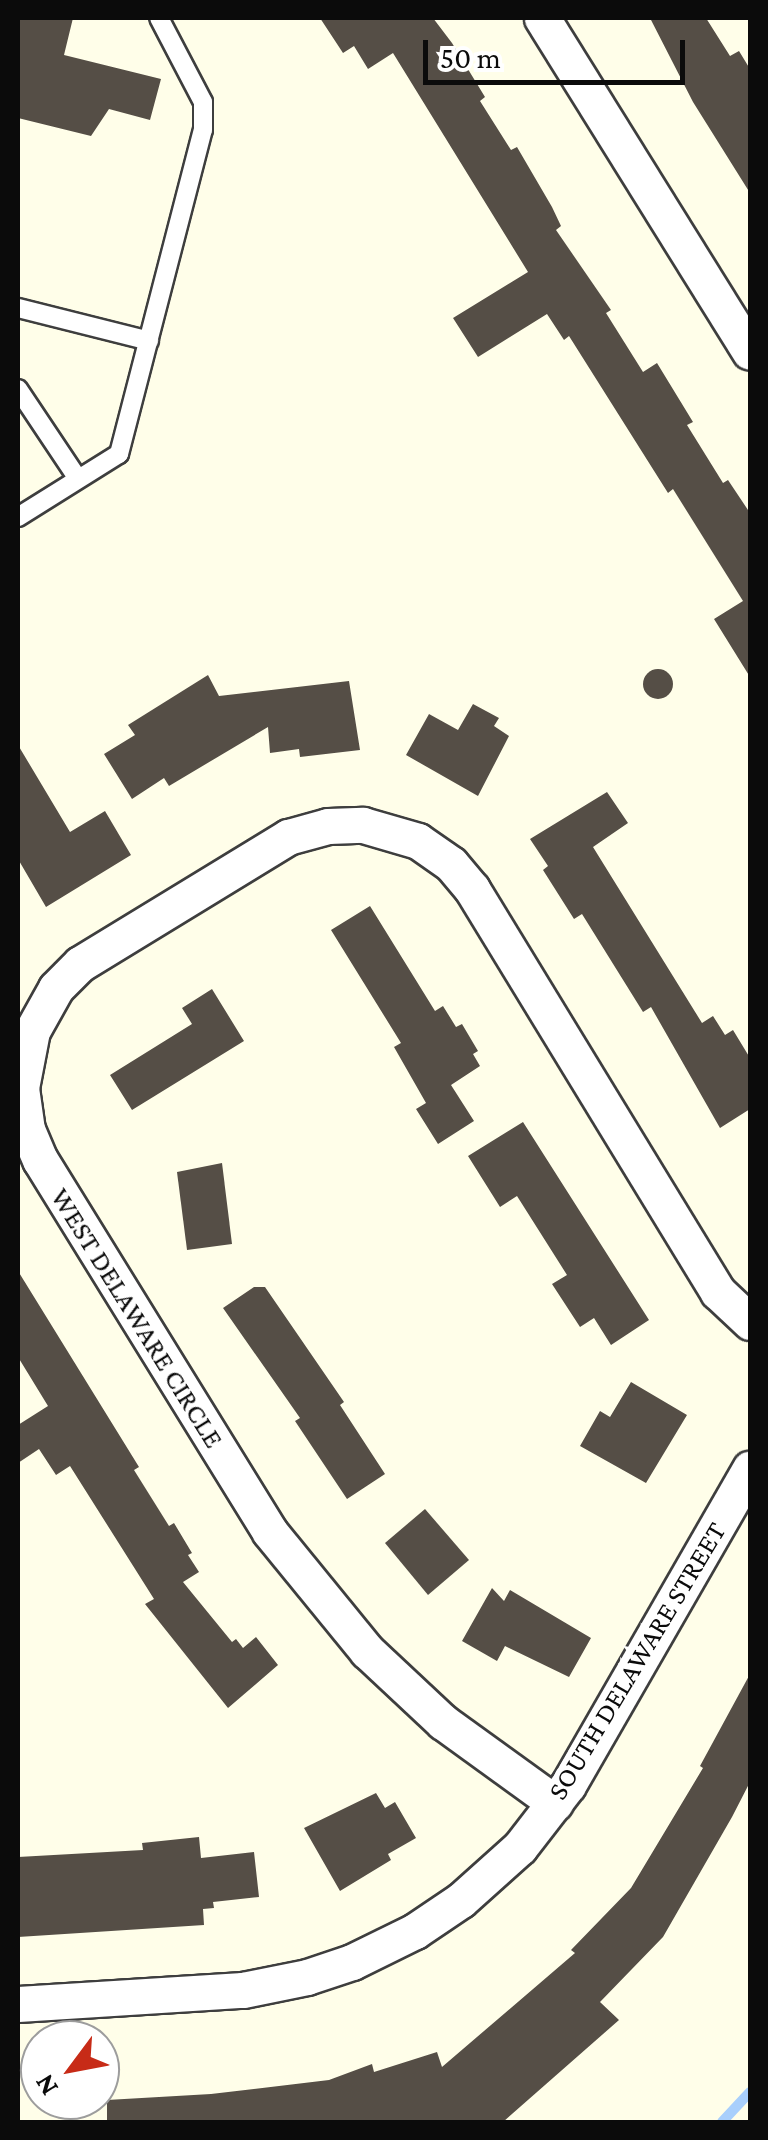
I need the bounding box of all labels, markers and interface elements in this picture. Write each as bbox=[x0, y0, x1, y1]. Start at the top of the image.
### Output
scale bar bbox=[428, 20, 690, 82]
text: 50 m bbox=[440, 41, 501, 74]
street label: WEST DELAWARE CIRCLE bbox=[43, 1182, 231, 1454]
street label: SOUTH DELAWARE STREET bbox=[541, 1516, 733, 1806]
north arrow bbox=[20, 2020, 120, 2120]
text: N bbox=[28, 2069, 64, 2101]

